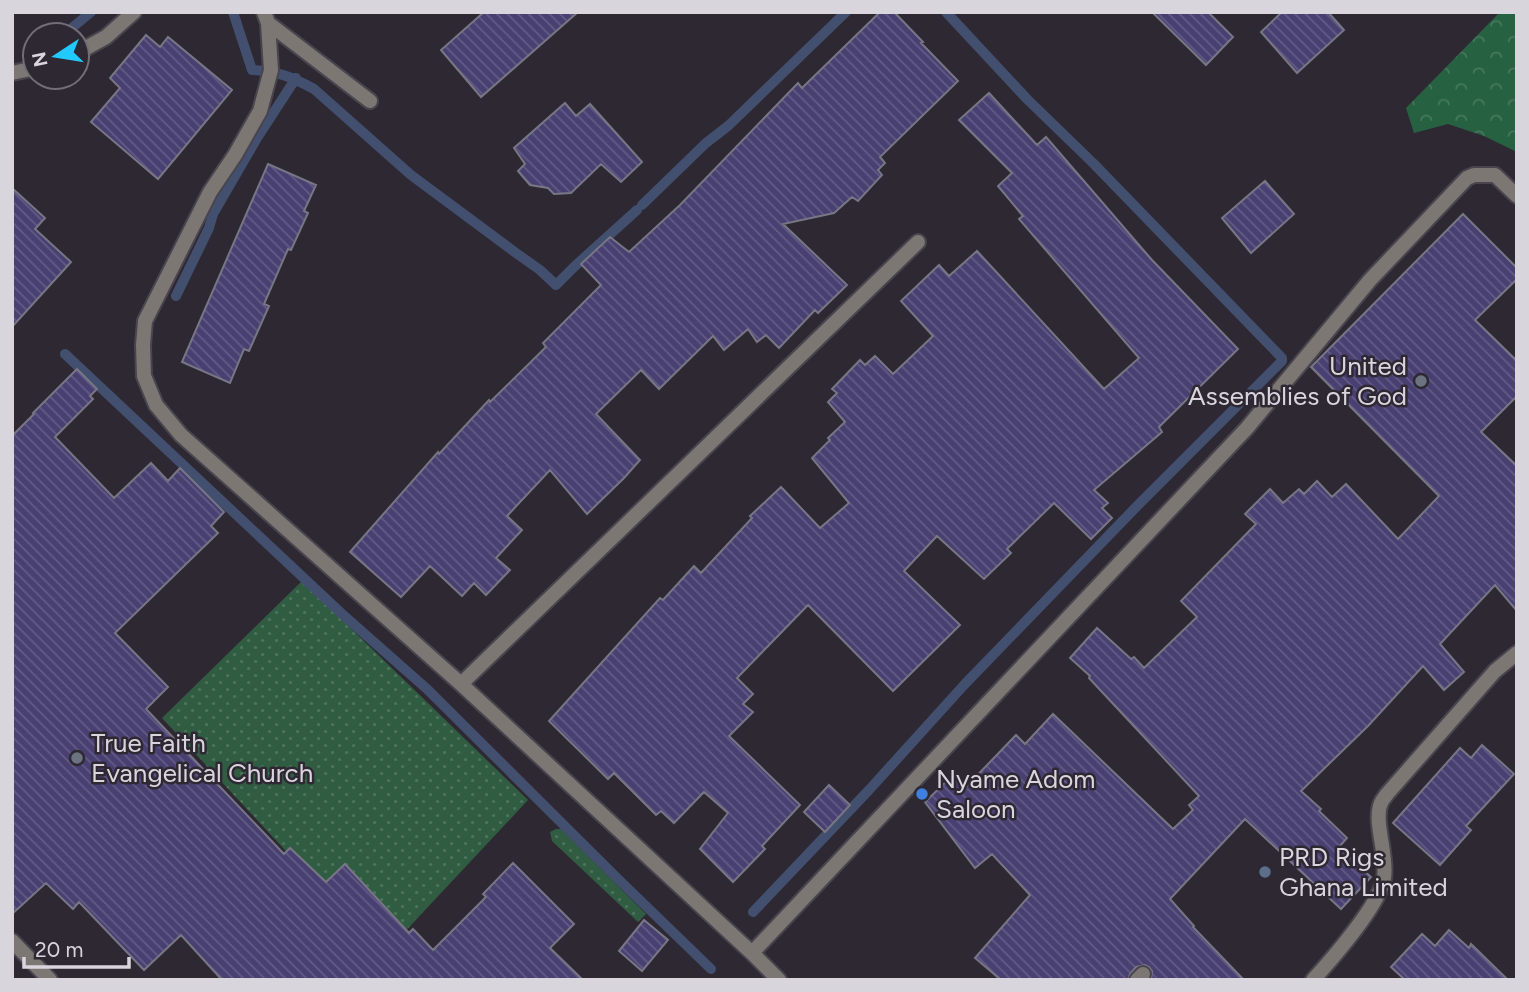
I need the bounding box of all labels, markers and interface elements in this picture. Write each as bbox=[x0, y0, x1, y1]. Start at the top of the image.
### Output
north arrow bbox=[21, 21, 91, 91]
text: N bbox=[27, 50, 53, 69]
place label: United Assemblies of God bbox=[1188, 350, 1407, 412]
marker: United Assemblies of God bbox=[1413, 373, 1429, 389]
place label: True Faith Evangelical Church bbox=[91, 727, 313, 789]
marker: True Faith Evangelical Church bbox=[69, 750, 85, 766]
place label: Nyame Adom Saloon bbox=[936, 763, 1095, 825]
marker: Nyame Adom Saloon bbox=[914, 786, 930, 802]
place label: PRD Rigs Ghana Limited bbox=[1279, 841, 1448, 903]
marker: PRD Rigs Ghana Limited bbox=[1257, 864, 1273, 880]
scale bar bbox=[24, 926, 130, 970]
text: 20 m bbox=[35, 937, 83, 962]

